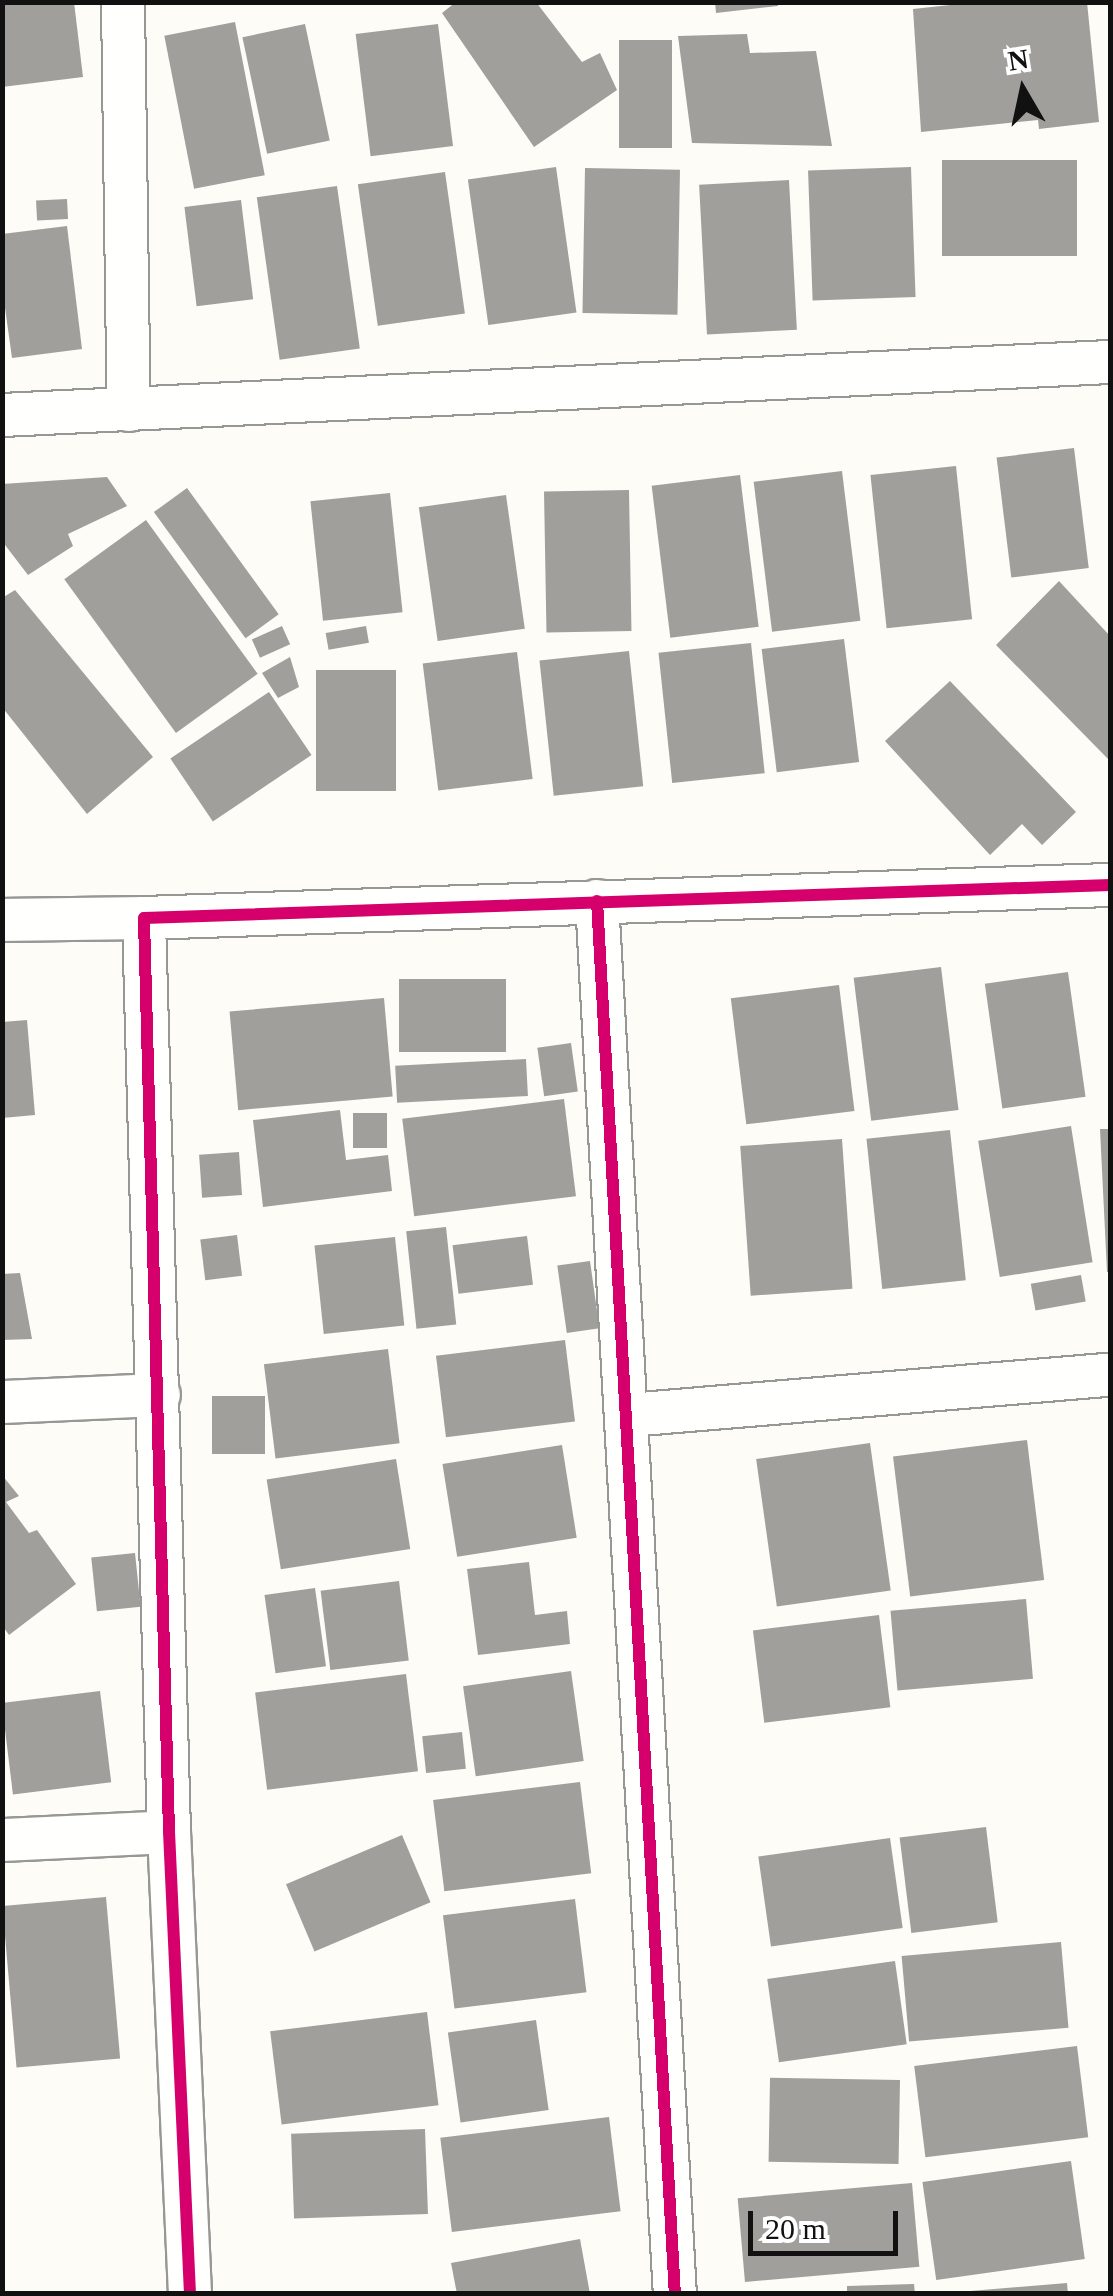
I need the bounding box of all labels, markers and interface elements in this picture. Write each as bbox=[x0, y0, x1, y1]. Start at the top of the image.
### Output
north arrow bbox=[973, 40, 1073, 140]
text: N bbox=[1006, 43, 1031, 77]
scale bar bbox=[753, 2191, 903, 2253]
text: 20 m bbox=[765, 2212, 826, 2245]

